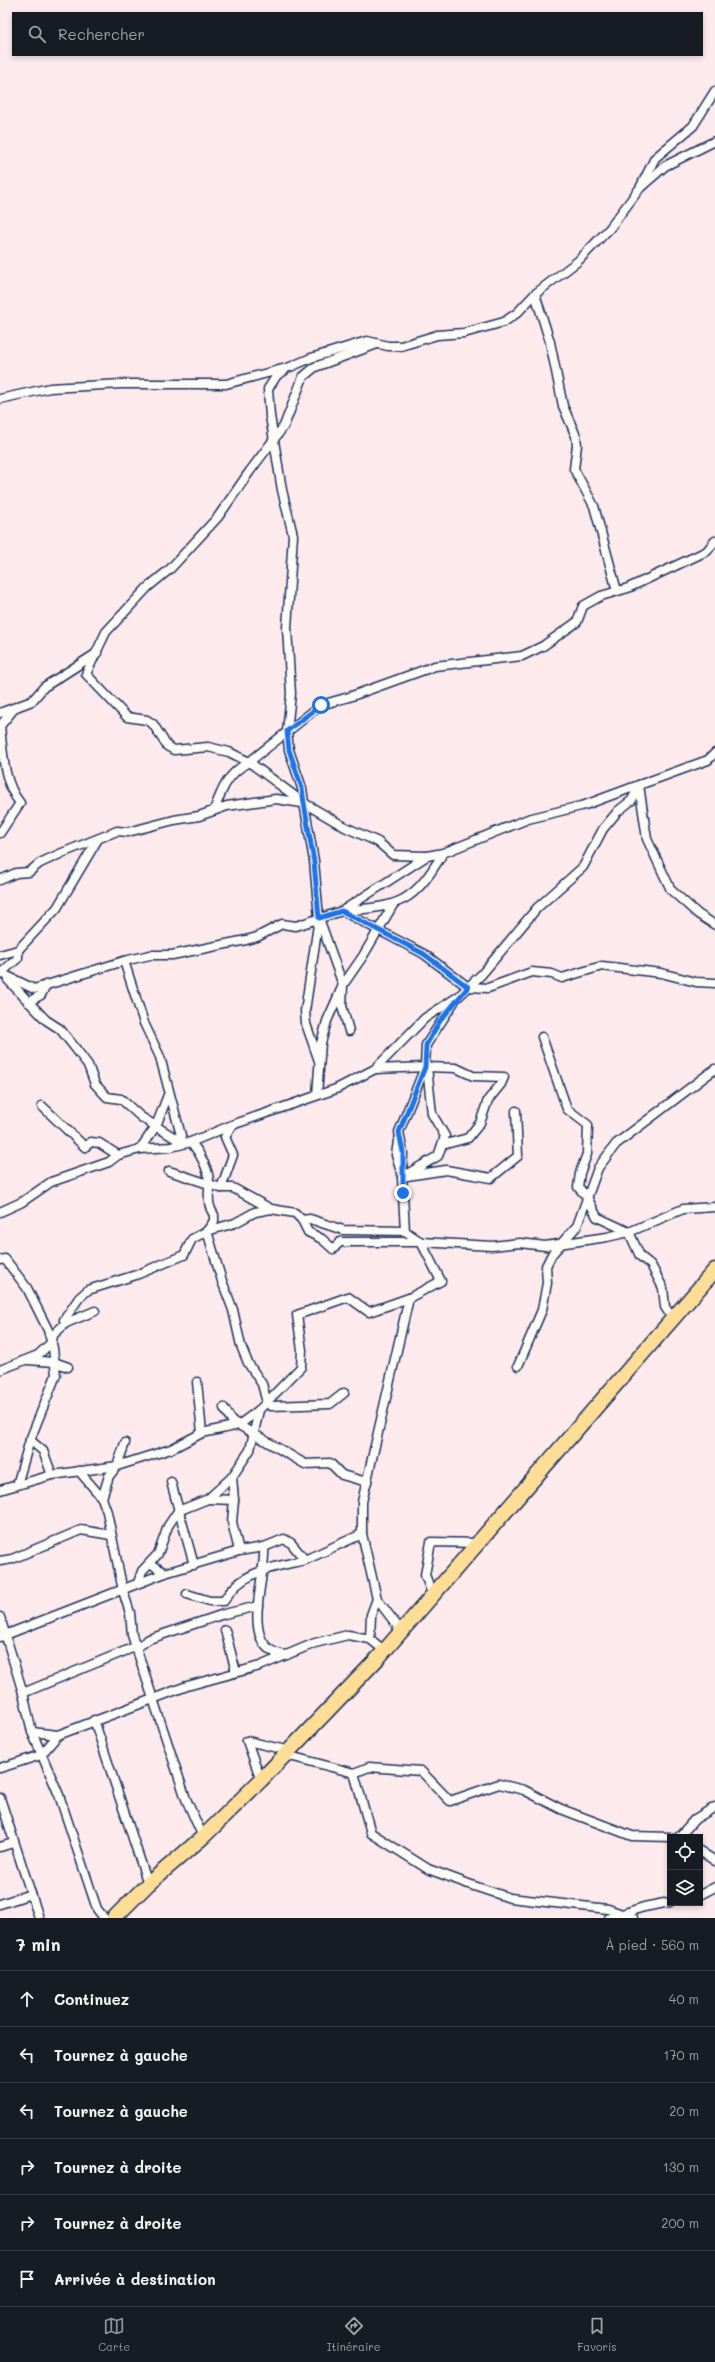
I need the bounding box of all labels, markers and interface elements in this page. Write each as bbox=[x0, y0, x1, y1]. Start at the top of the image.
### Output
search box bbox=[12, 12, 703, 56]
icon: search bbox=[26, 23, 48, 45]
text: Rechercher bbox=[58, 24, 145, 44]
route start bbox=[312, 696, 330, 714]
route end bbox=[394, 1184, 412, 1202]
map controls bbox=[667, 1834, 703, 1906]
button: locate bbox=[667, 1834, 703, 1870]
button: layers bbox=[667, 1870, 703, 1906]
text: 7 min bbox=[16, 1933, 61, 1955]
text: À pied · 560 m bbox=[606, 1936, 699, 1953]
icon: ahead bbox=[16, 1988, 38, 2010]
text: Continuez bbox=[54, 1989, 129, 2009]
text: 40 m bbox=[669, 1990, 699, 2007]
icon: left bbox=[16, 2044, 38, 2066]
text: Tournez à gauche bbox=[54, 2045, 188, 2065]
text: 170 m bbox=[663, 2046, 699, 2063]
icon: left bbox=[16, 2100, 38, 2122]
text: Tournez à gauche bbox=[54, 2101, 188, 2121]
text: 20 m bbox=[669, 2102, 699, 2119]
icon: right bbox=[16, 2156, 38, 2178]
text: Tournez à droite bbox=[54, 2157, 182, 2177]
text: 130 m bbox=[663, 2158, 699, 2175]
icon: right bbox=[16, 2212, 38, 2234]
text: Tournez à droite bbox=[54, 2213, 182, 2233]
text: 200 m bbox=[661, 2214, 699, 2231]
icon: arrive bbox=[16, 2268, 38, 2290]
text: Arrivée à destination bbox=[54, 2269, 216, 2289]
tab: Carte bbox=[98, 2315, 130, 2354]
tab: Itinéraire bbox=[327, 2315, 381, 2354]
tab: Favoris bbox=[577, 2315, 617, 2354]

